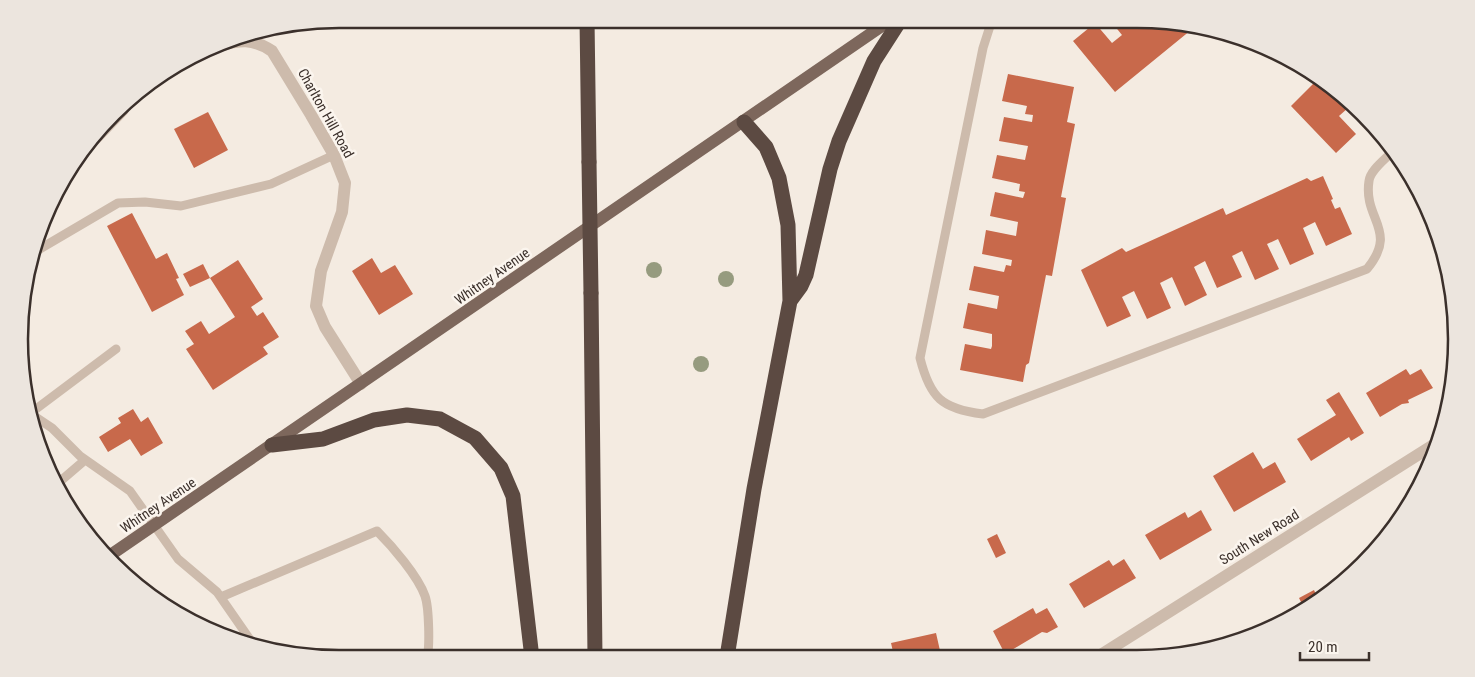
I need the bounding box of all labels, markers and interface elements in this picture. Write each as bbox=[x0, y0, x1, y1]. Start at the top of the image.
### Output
street label: Charlton Hill Road bbox=[295, 66, 357, 160]
street label: Whitney Avenue bbox=[452, 244, 533, 308]
street label: Whitney Avenue bbox=[117, 474, 199, 536]
street label: South New Road bbox=[1216, 506, 1302, 568]
scale bar bbox=[1300, 630, 1369, 662]
text: 20 m bbox=[1308, 638, 1338, 656]

